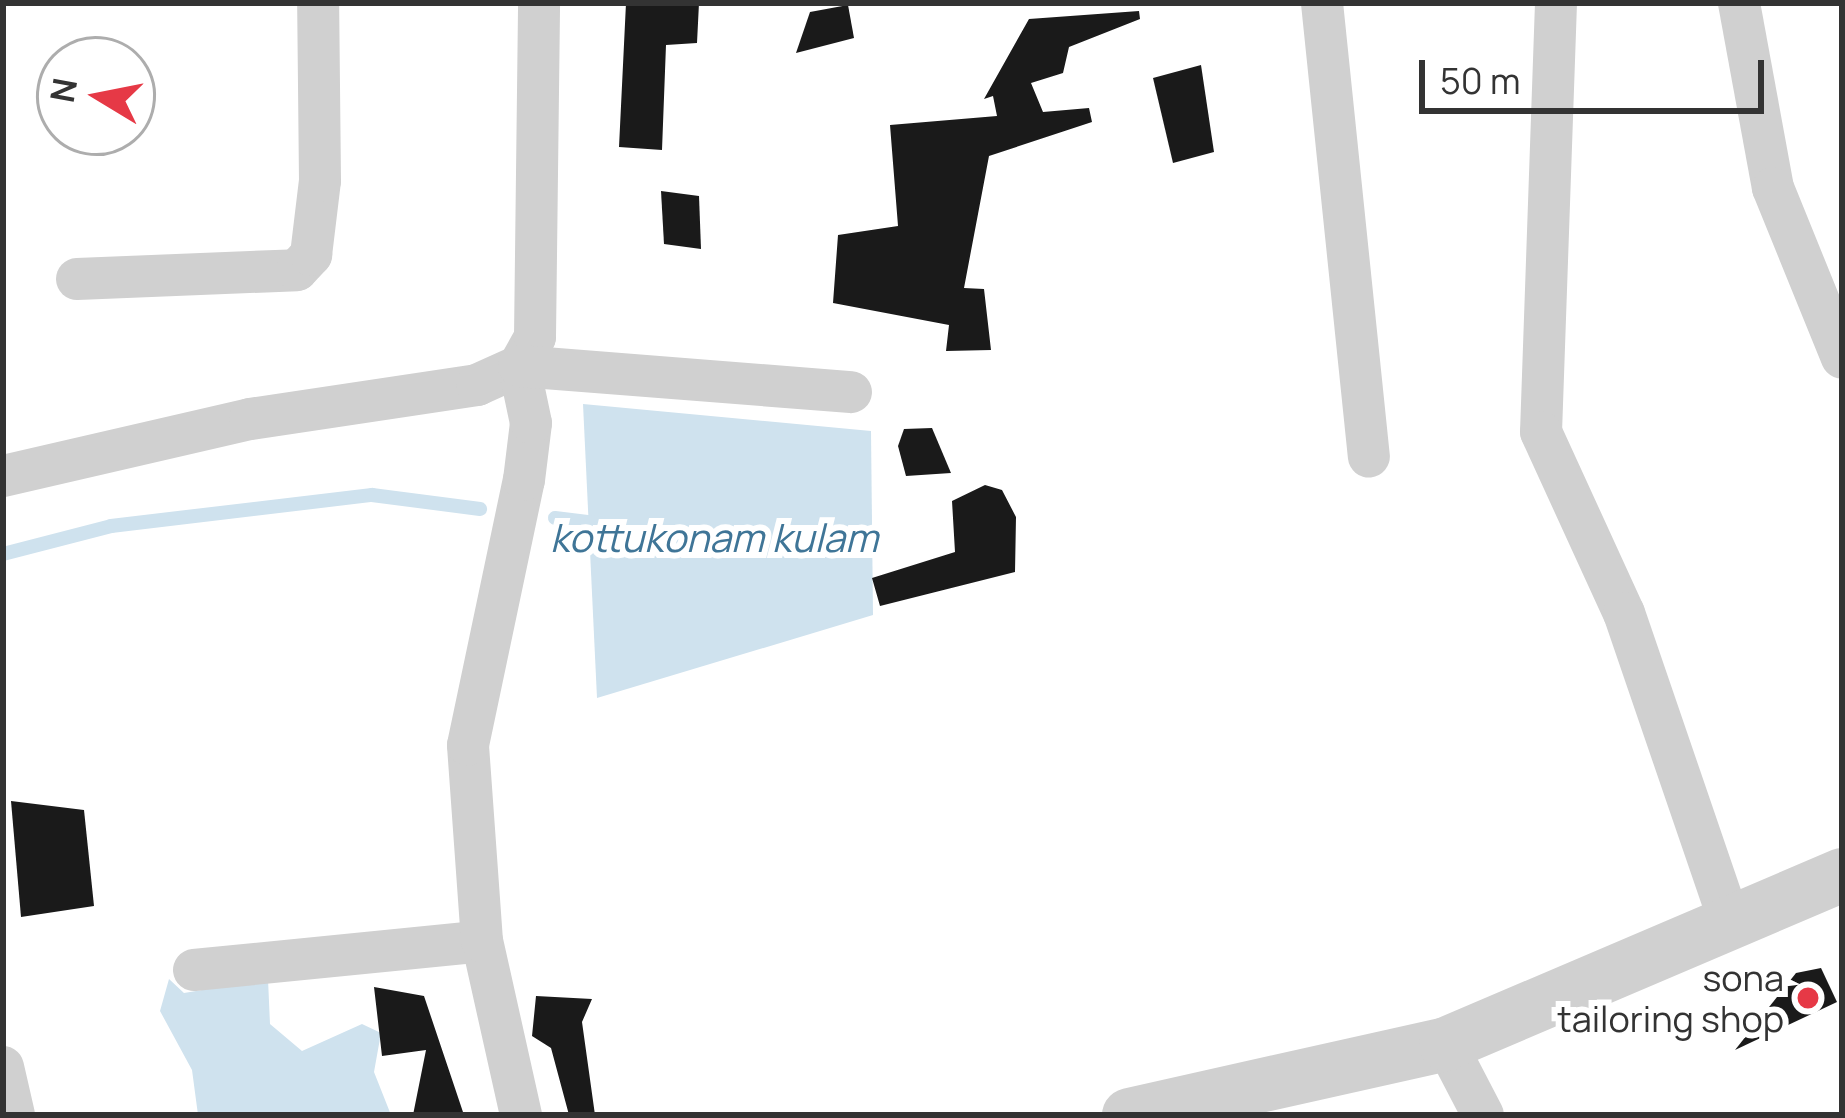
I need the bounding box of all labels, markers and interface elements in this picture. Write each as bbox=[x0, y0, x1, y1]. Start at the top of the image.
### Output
north arrow bbox=[36, 36, 156, 156]
scale bar bbox=[1425, 36, 1770, 110]
text: 50 m bbox=[1440, 56, 1520, 105]
text: N bbox=[39, 75, 87, 106]
water label: kottukonam kulam bbox=[550, 514, 878, 560]
place label: sona tailoring shop bbox=[1557, 955, 1784, 1040]
marker: sona tailoring shop bbox=[1795, 985, 1821, 1011]

